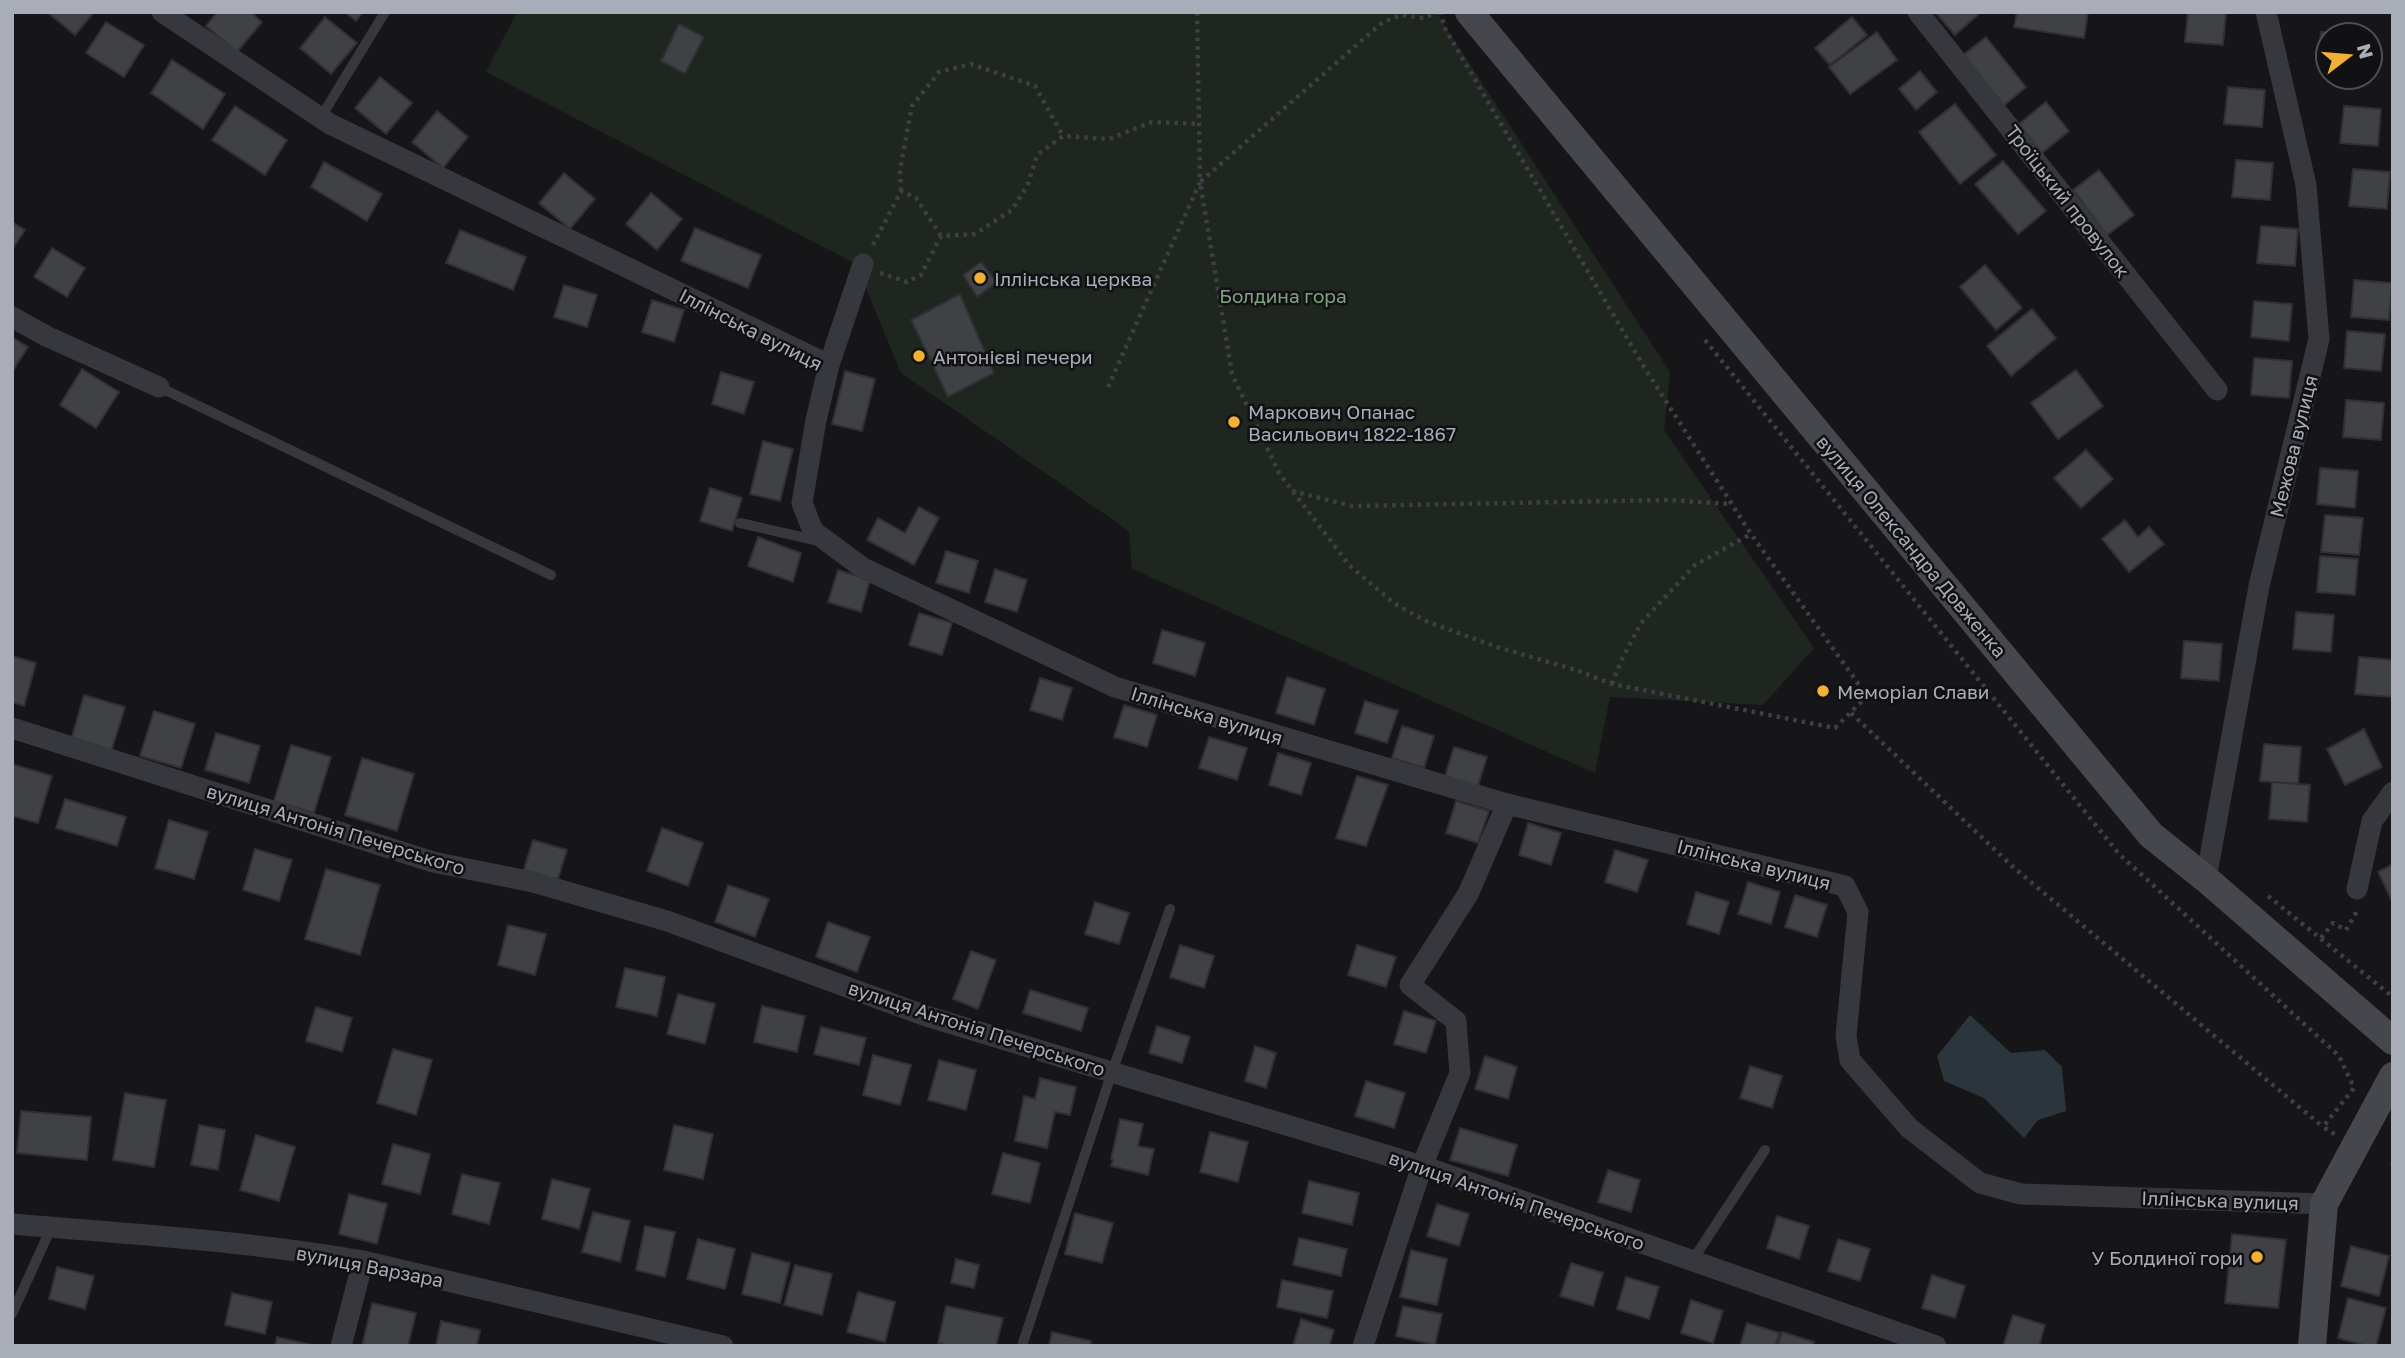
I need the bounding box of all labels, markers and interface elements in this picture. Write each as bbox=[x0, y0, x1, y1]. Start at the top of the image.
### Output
north arrow bbox=[2314, 21, 2384, 91]
text: N bbox=[2353, 41, 2379, 61]
street label: Троїцький провулок bbox=[2001, 120, 2135, 282]
place label: Іллінська церква bbox=[994, 267, 1152, 290]
marker: Іллінська церква bbox=[972, 270, 988, 286]
street label: Іллінська вулиця bbox=[676, 283, 826, 375]
park label: Болдина гора bbox=[1219, 284, 1347, 307]
place label: Антонієві печери bbox=[933, 345, 1093, 368]
marker: Антонієві печери bbox=[911, 348, 927, 364]
street label: Межова вулиця bbox=[2264, 373, 2322, 519]
place label: Маркович Опанас Васильович 1822-1867 bbox=[1248, 400, 1456, 445]
marker: Маркович Опанас Васильович 1822-1867 bbox=[1226, 414, 1242, 430]
street label: вулиця Олександра Довженка bbox=[1812, 430, 2012, 662]
place label: Меморіал Слави bbox=[1837, 680, 1989, 703]
street label: Іллінська вулиця bbox=[1128, 681, 1286, 749]
marker: Меморіал Слави bbox=[1815, 683, 1831, 699]
street label: вулиця Антонія Печерського bbox=[204, 779, 468, 879]
street label: Іллінська вулиця bbox=[1675, 834, 1833, 894]
street label: вулиця Антонія Печерського bbox=[846, 976, 1108, 1080]
street label: вулиця Антонія Печерського bbox=[1386, 1145, 1648, 1255]
street label: Іллінська вулиця bbox=[2141, 1186, 2299, 1214]
street label: вулиця Варзара bbox=[295, 1240, 445, 1292]
place label: У Болдиної гори bbox=[2091, 1246, 2243, 1269]
marker: У Болдиної гори bbox=[2249, 1249, 2265, 1265]

